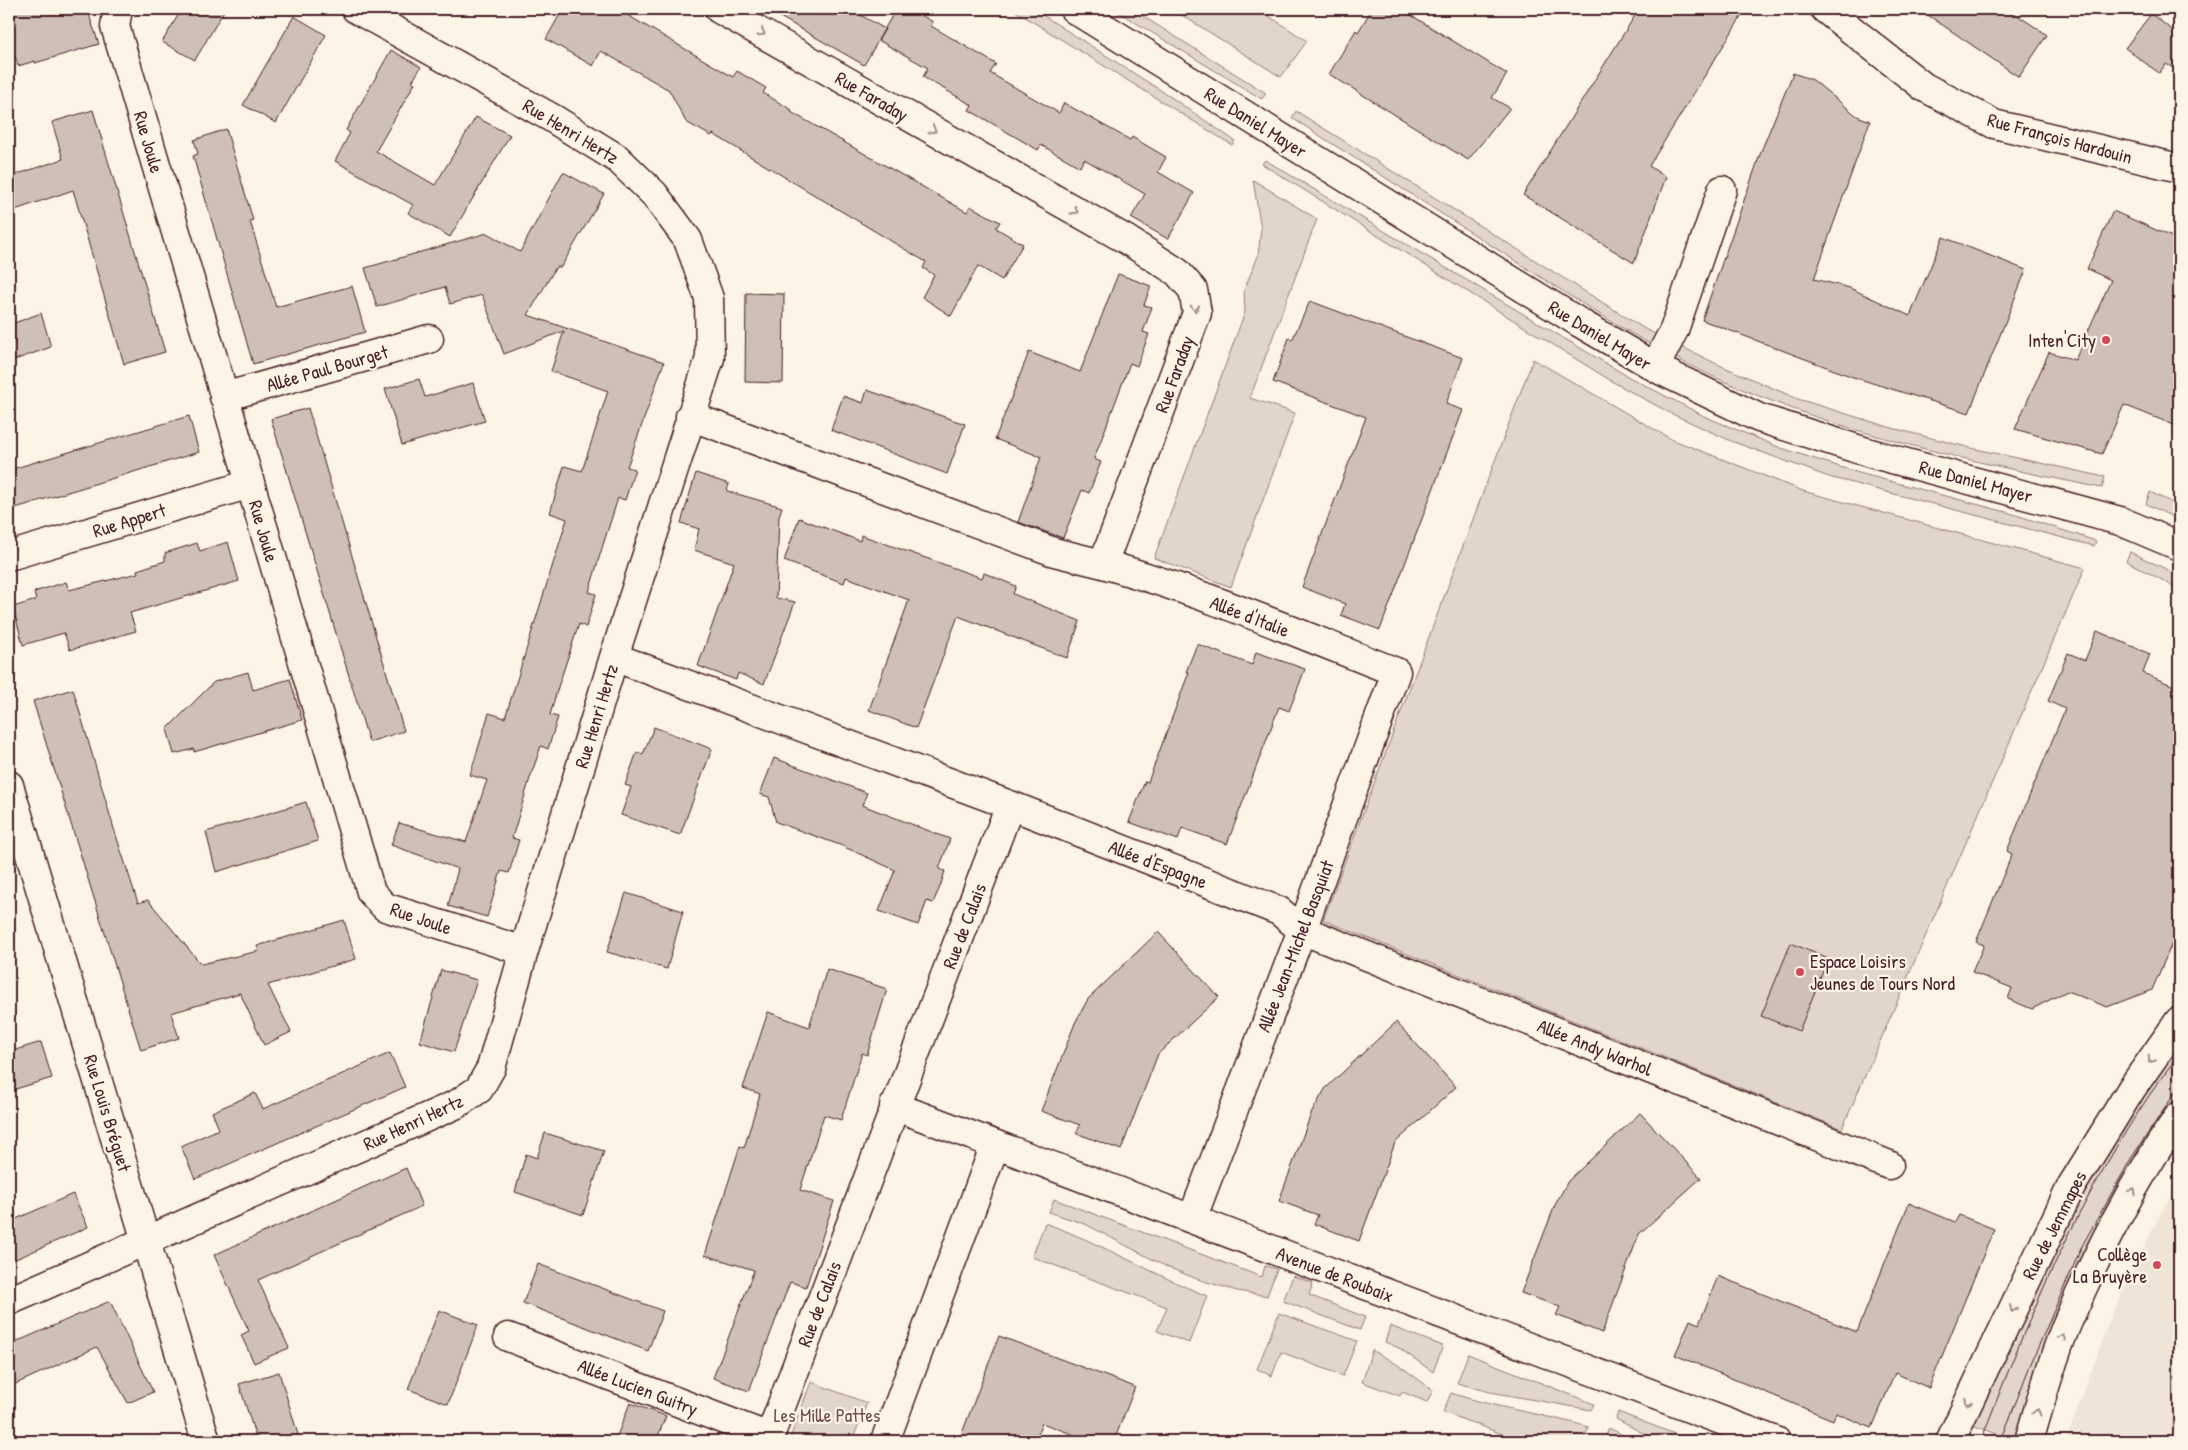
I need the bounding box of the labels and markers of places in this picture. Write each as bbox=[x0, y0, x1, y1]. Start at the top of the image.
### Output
place label: Inten'City bbox=[2028, 327, 2096, 353]
marker: Inten'City bbox=[2100, 334, 2112, 346]
place label: Espace Loisirs Jeunes de Tours Nord bbox=[1810, 948, 1956, 996]
marker: Espace Loisirs Jeunes de Tours Nord bbox=[1794, 966, 1806, 978]
place label: Collège La Bruyère bbox=[2073, 1241, 2147, 1289]
marker: Collège La Bruyère bbox=[2151, 1259, 2163, 1271]

